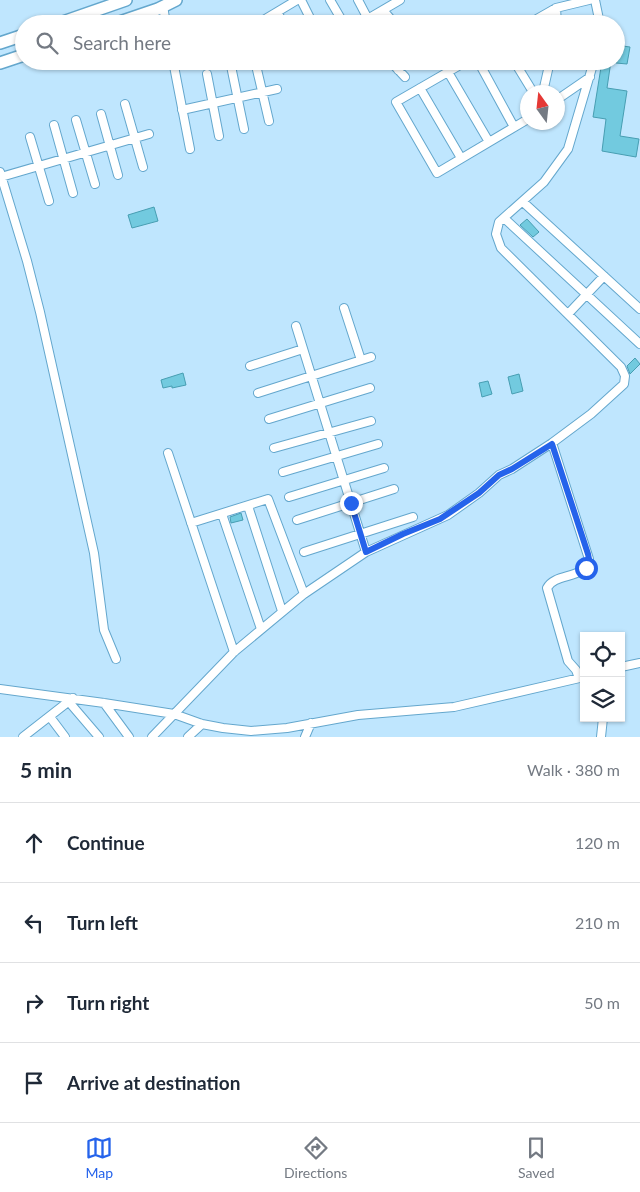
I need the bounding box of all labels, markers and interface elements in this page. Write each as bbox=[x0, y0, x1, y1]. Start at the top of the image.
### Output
search box bbox=[15, 15, 625, 70]
icon: search bbox=[33, 29, 61, 57]
text: Search here bbox=[73, 31, 171, 54]
north arrow bbox=[520, 85, 565, 130]
route end bbox=[340, 492, 363, 515]
route start bbox=[575, 557, 598, 580]
map controls bbox=[580, 632, 625, 722]
button: locate bbox=[580, 632, 625, 677]
button: layers bbox=[580, 677, 625, 722]
text: 5 min bbox=[20, 757, 72, 782]
text: Walk · 380 m bbox=[527, 760, 620, 779]
icon: ahead bbox=[20, 829, 48, 857]
text: Continue bbox=[67, 831, 145, 854]
text: 120 m bbox=[575, 833, 620, 852]
icon: left bbox=[20, 909, 48, 937]
text: Turn left bbox=[67, 911, 138, 934]
text: 210 m bbox=[575, 913, 620, 932]
icon: right bbox=[20, 989, 48, 1017]
text: Turn right bbox=[67, 991, 149, 1014]
text: 50 m bbox=[584, 993, 620, 1012]
icon: arrive bbox=[20, 1069, 48, 1097]
text: Arrive at destination bbox=[67, 1071, 240, 1094]
tab: Map bbox=[85, 1134, 113, 1181]
tab: Directions bbox=[284, 1134, 347, 1181]
tab: Saved bbox=[518, 1134, 555, 1181]

